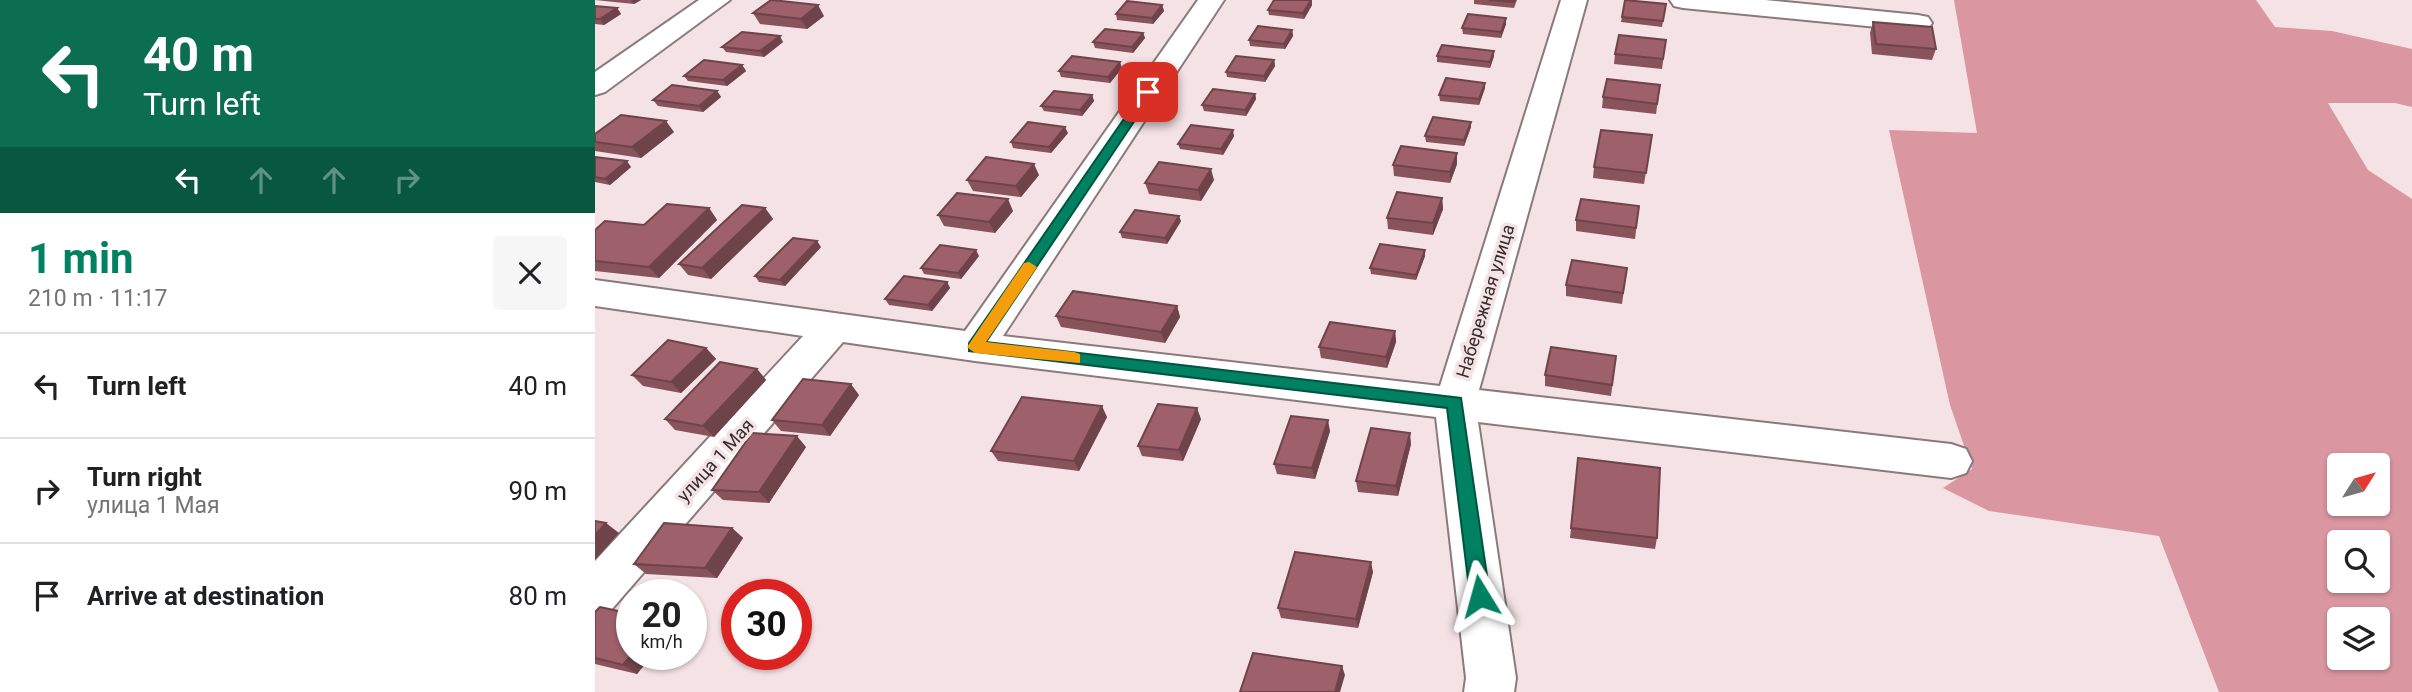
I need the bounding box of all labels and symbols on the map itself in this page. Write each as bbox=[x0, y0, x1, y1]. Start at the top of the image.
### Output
pin bbox=[1118, 62, 1178, 122]
street label: Набережная улица bbox=[1452, 222, 1518, 380]
street label: улица 1 Мая bbox=[672, 414, 758, 506]
north arrow bbox=[2327, 453, 2391, 516]
position arrow bbox=[1443, 559, 1517, 633]
speed limit sign: 30 bbox=[721, 579, 812, 670]

